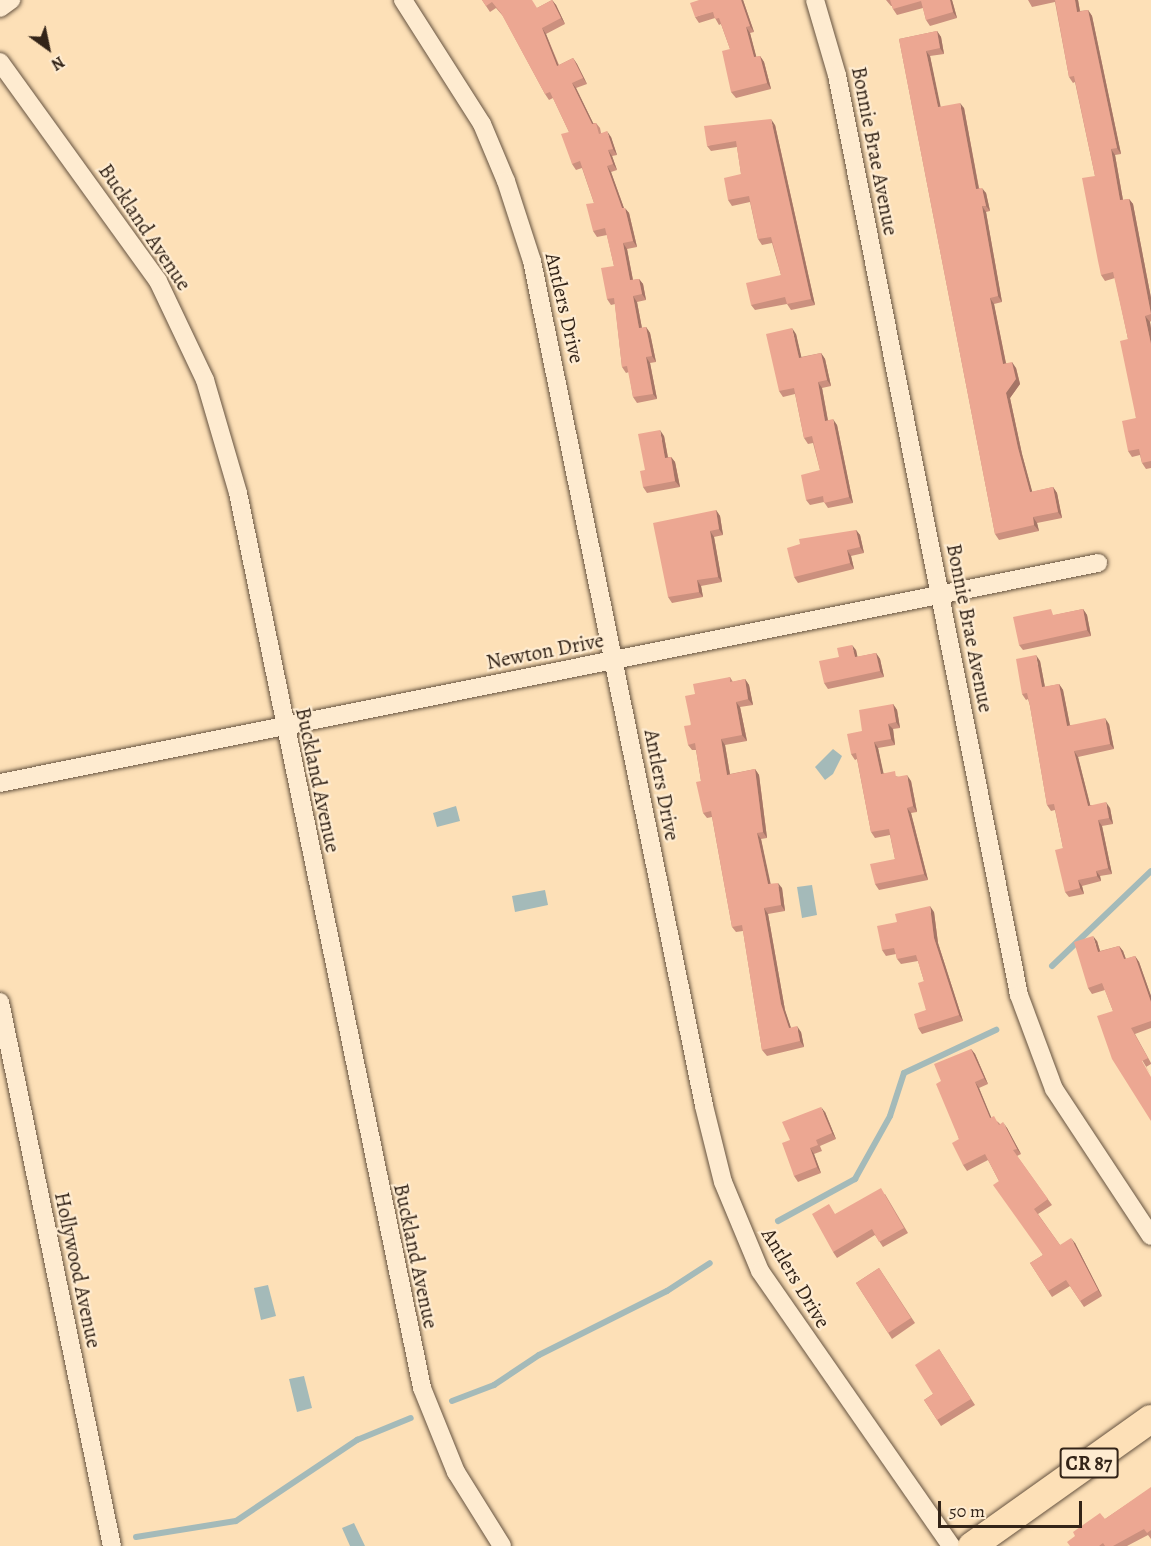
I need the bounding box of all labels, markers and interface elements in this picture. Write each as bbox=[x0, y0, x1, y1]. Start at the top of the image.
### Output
north arrow bbox=[18, 18, 78, 78]
text: N bbox=[47, 51, 69, 75]
street label: Bonnie Brae Avenue bbox=[846, 65, 904, 237]
street label: Buckland Avenue bbox=[93, 159, 197, 295]
street label: Antlers Drive bbox=[540, 250, 590, 366]
street label: Bonnie Brae Avenue bbox=[941, 542, 999, 714]
street label: Newton Drive bbox=[484, 627, 606, 675]
street label: Buckland Avenue bbox=[290, 705, 346, 855]
street label: Antlers Drive bbox=[639, 727, 685, 843]
street label: Buckland Avenue bbox=[388, 1181, 444, 1331]
street label: Hollywood Avenue bbox=[49, 1190, 107, 1350]
street label: Antlers Drive bbox=[756, 1223, 836, 1333]
road number: CR 87 bbox=[1059, 1446, 1119, 1480]
scale bar bbox=[941, 1489, 1085, 1527]
text: 50 m bbox=[949, 1499, 985, 1523]

